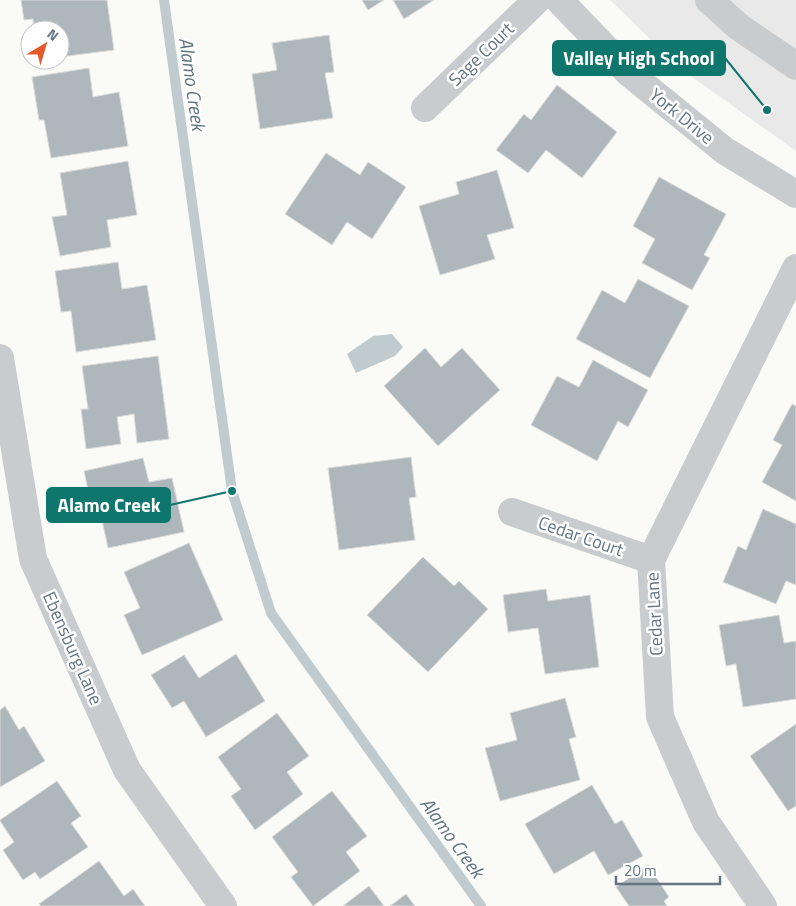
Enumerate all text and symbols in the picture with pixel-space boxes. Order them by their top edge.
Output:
street label: Sage Court [442,15,520,92]
north arrow [20,20,70,70]
text: N [43,23,64,46]
water label: Alamo Creek [172,36,214,135]
callout: Valley High School [553,41,725,75]
text: Valley High School [563,43,715,72]
street label: York Drive [644,82,720,150]
callout: Alamo Creek [47,488,170,522]
text: Alamo Creek [57,490,161,519]
street label: Cedar Court [535,509,628,563]
street label: Cedar Lane [638,571,670,657]
street label: Ebensburg Lane [36,587,110,709]
water label: Alamo Creek [414,791,494,886]
scale bar [616,854,720,886]
text: 20 m [624,859,657,882]

